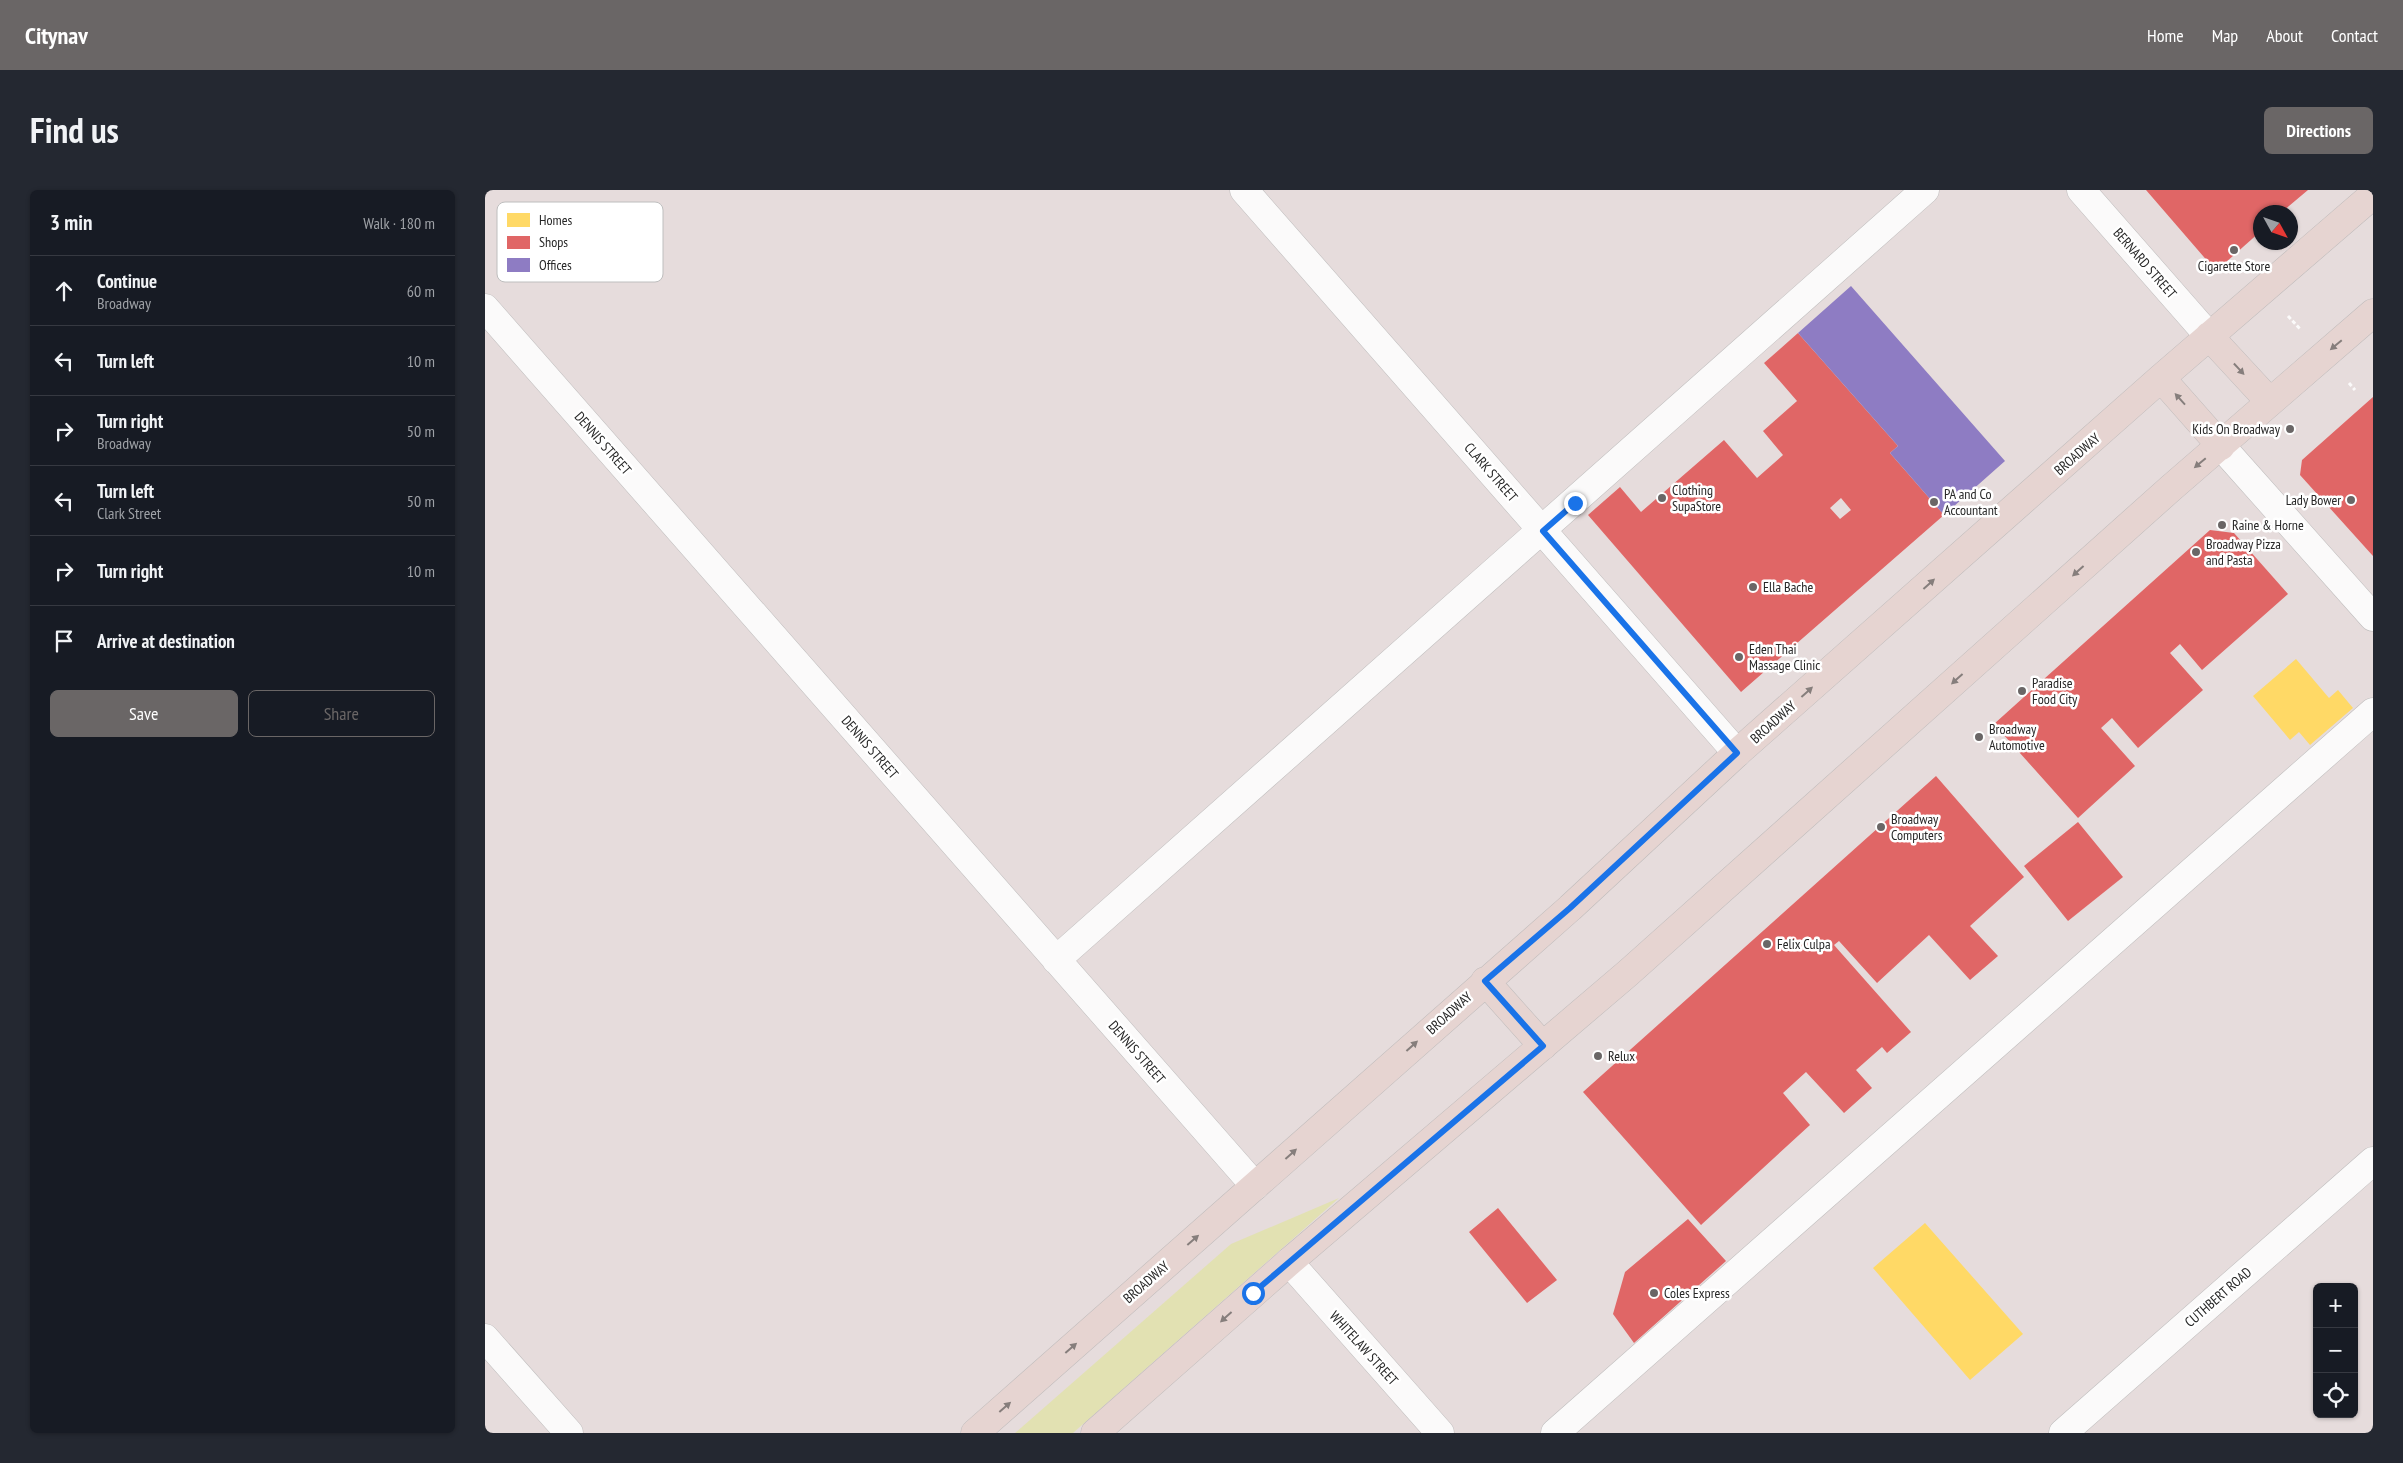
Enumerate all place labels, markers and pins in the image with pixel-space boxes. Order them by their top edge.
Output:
marker: Cigarette Store [2228,244,2240,256]
place label: Cigarette Store [2198,257,2270,275]
place label: Kids On Broadway [2192,420,2281,438]
marker: Kids On Broadway [2284,423,2296,435]
place label: Clothing SupaStore [1672,481,1721,515]
place label: PA and Co Accountant [1944,485,1998,519]
place label: Lady Bower [2286,491,2341,509]
marker: Clothing SupaStore [1656,492,1668,504]
marker: Lady Bower [2345,494,2357,506]
marker: PA and Co Accountant [1928,496,1940,508]
place label: Raine & Horne [2232,516,2304,534]
marker: Raine & Horne [2216,519,2228,531]
place label: Broadway Pizza and Pasta [2206,535,2281,569]
marker: Broadway Pizza and Pasta [2190,546,2202,558]
place label: Ella Bache [1763,578,1813,596]
marker: Ella Bache [1747,581,1759,593]
place label: Eden Thai Massage Clinic [1749,640,1820,674]
marker: Eden Thai Massage Clinic [1733,651,1745,663]
place label: Paradise Food City [2032,674,2078,708]
marker: Paradise Food City [2016,685,2028,697]
place label: Broadway Automotive [1989,720,2045,754]
marker: Broadway Automotive [1973,731,1985,743]
place label: Broadway Computers [1891,810,1943,844]
marker: Broadway Computers [1875,821,1887,833]
place label: Felix Culpa [1777,935,1831,953]
marker: Felix Culpa [1761,938,1773,950]
place label: Relux [1608,1047,1635,1065]
marker: Relux [1592,1050,1604,1062]
place label: Coles Express [1664,1284,1730,1302]
marker: Coles Express [1648,1287,1660,1299]

